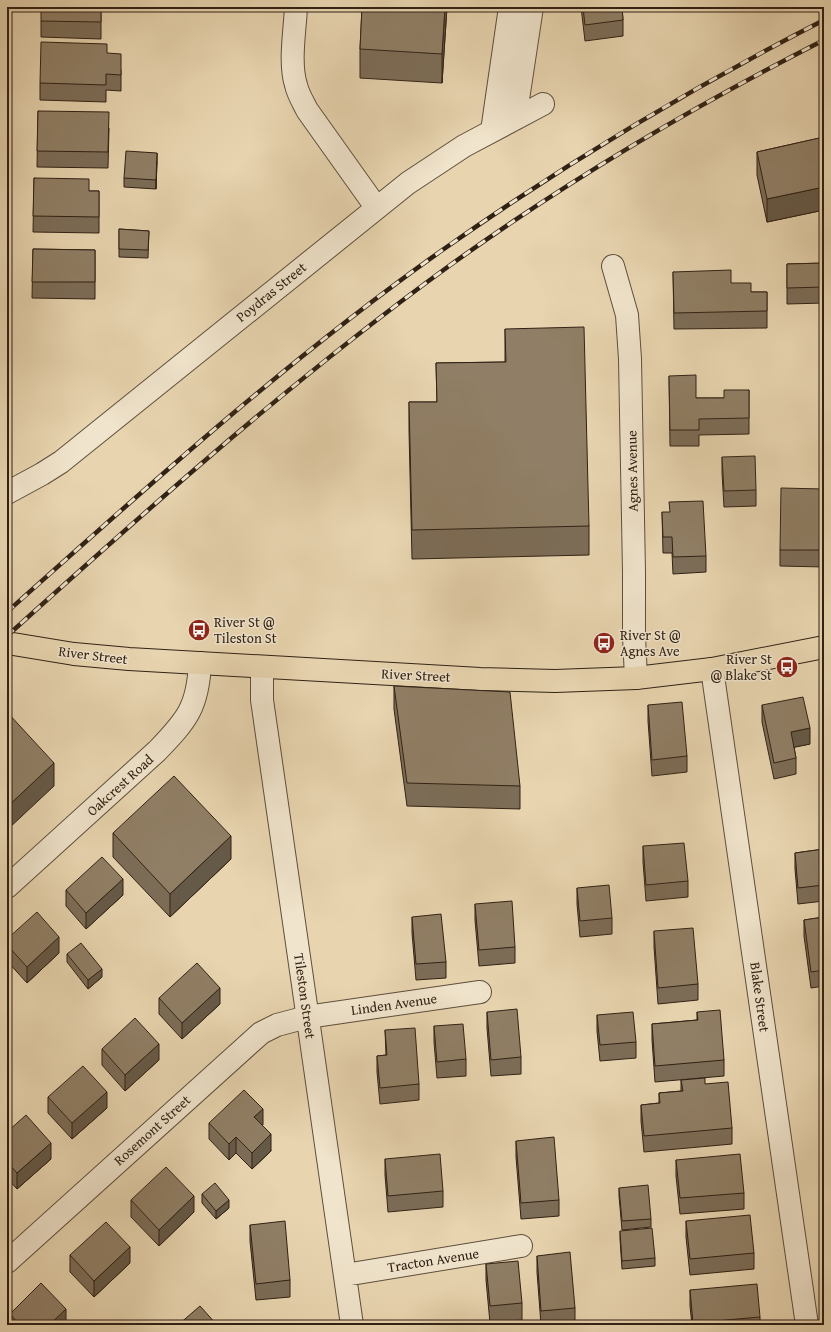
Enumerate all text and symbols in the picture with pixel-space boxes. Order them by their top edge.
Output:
street label: Poydras Street [232,257,311,327]
street label: Agnes Avenue [621,430,643,512]
place label: River St @ Tileston St [214,612,277,648]
bus stop icon: River St @ Tileston St [186,617,212,643]
place label: River St @ Agnes Ave [620,625,681,661]
bus stop icon: River St @ Agnes Ave [591,630,617,656]
street label: River Street [57,641,129,669]
place label: River St @ Blake St [711,649,772,685]
bus stop icon: River St @ Blake St [774,654,800,680]
street label: River Street [381,663,451,687]
street label: Oakcrest Road [82,749,158,820]
street label: Tileston Street [289,952,321,1040]
street label: Blake Street [745,961,775,1033]
street label: Linden Avenue [350,988,439,1020]
street label: Rosemont Street [109,1090,195,1170]
street label: Tracton Avenue [386,1243,481,1277]

